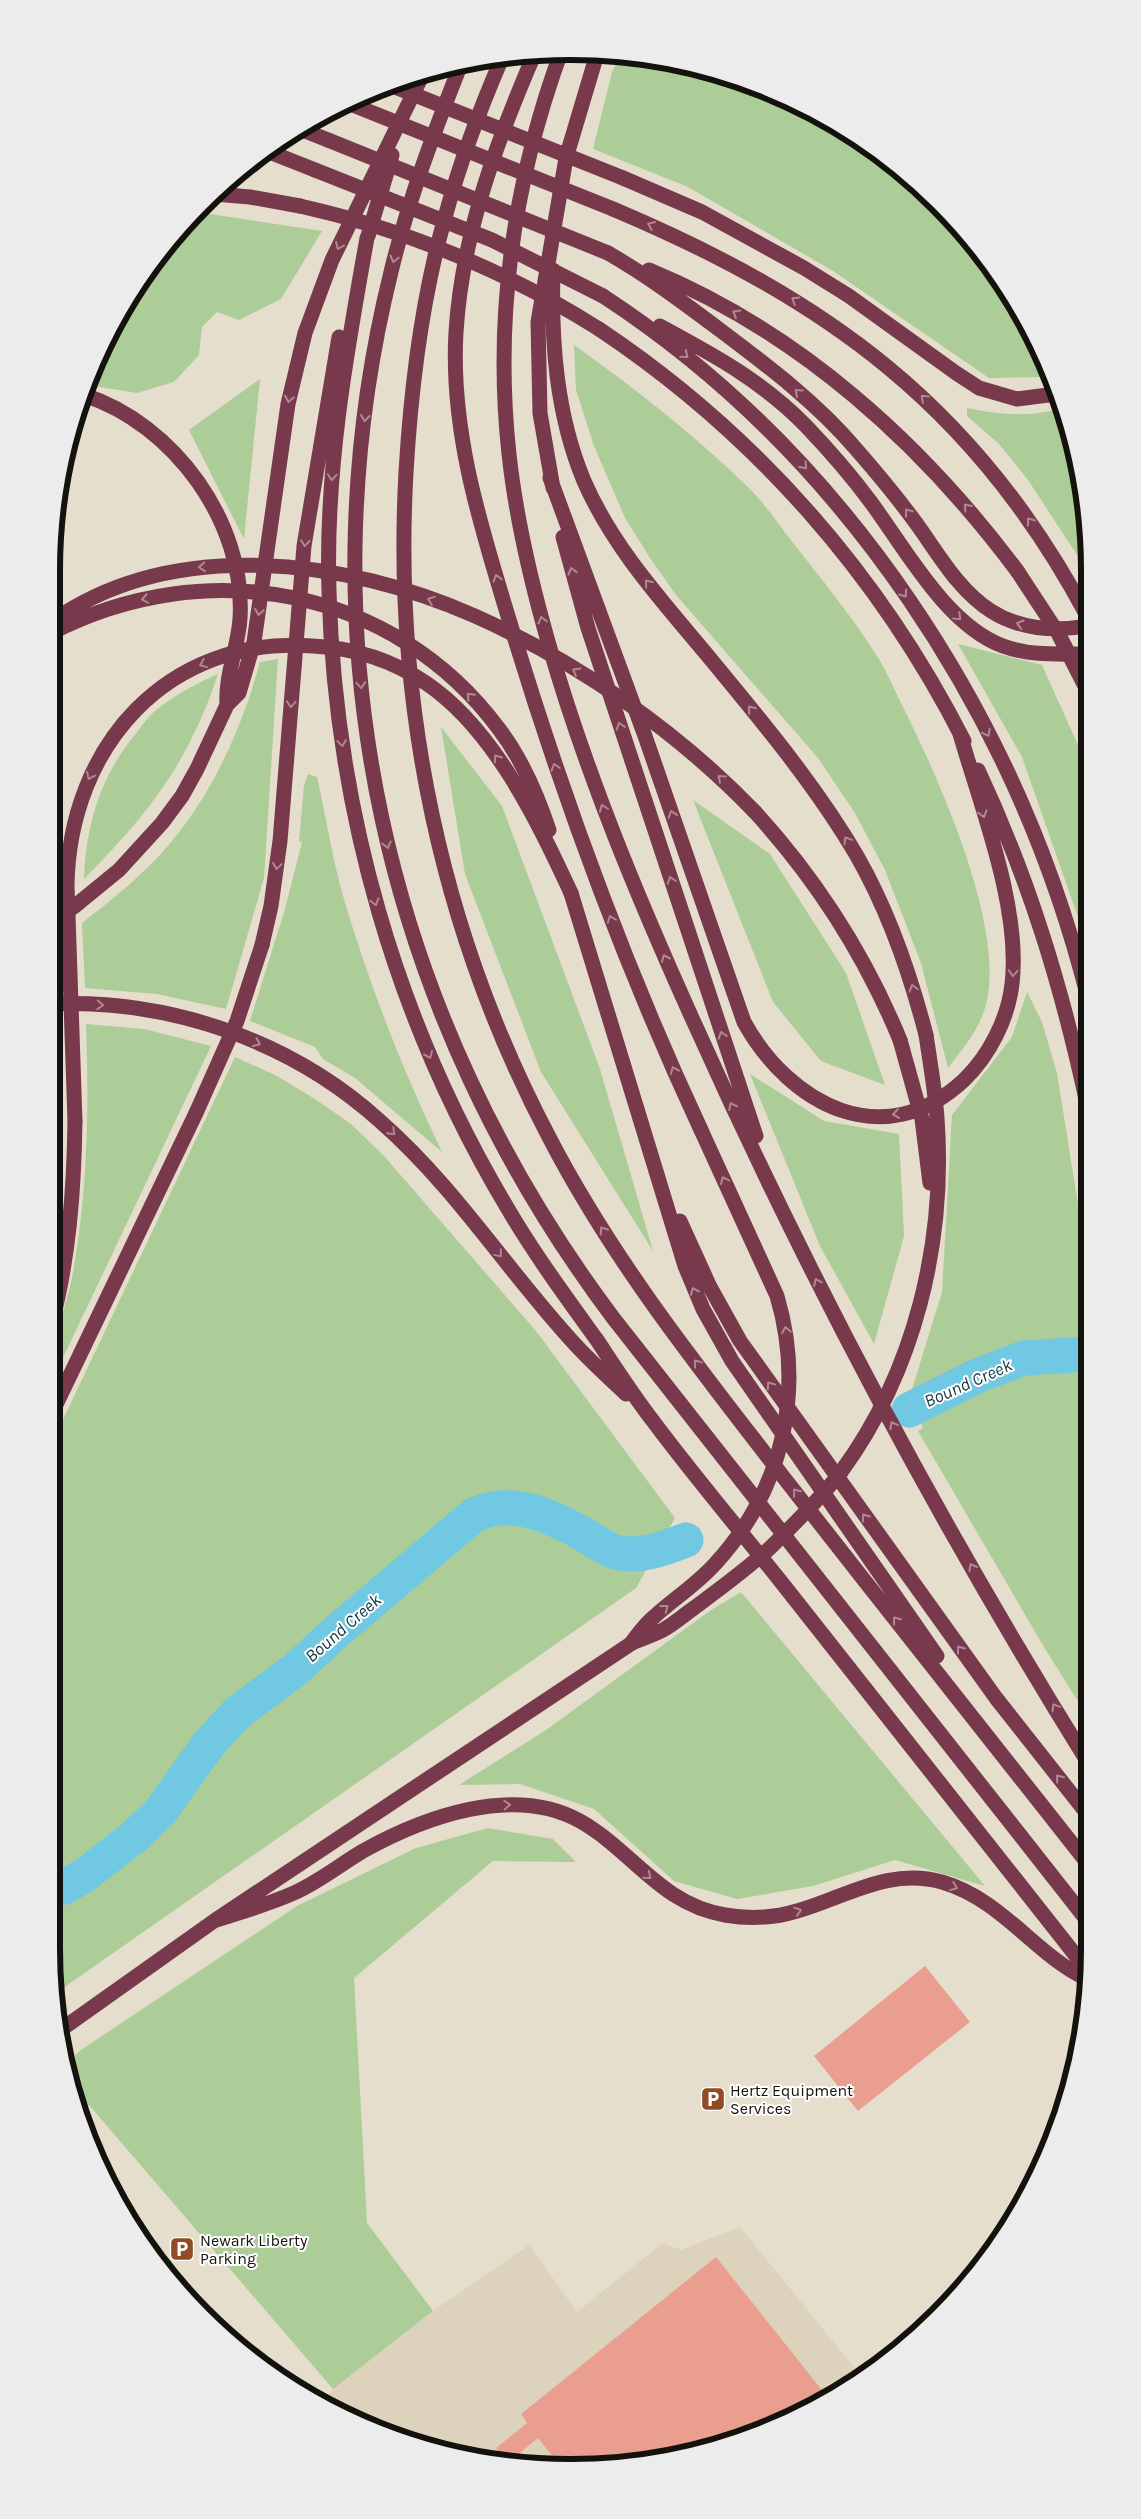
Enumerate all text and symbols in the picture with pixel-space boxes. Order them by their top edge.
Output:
one-way arrow [647,221,656,231]
one-way arrow [335,240,345,249]
one-way arrow [390,254,400,262]
one-way arrow [791,296,800,306]
one-way arrow [733,309,742,319]
one-way arrow [679,350,688,358]
one-way arrow [795,389,804,398]
one-way arrow [284,395,294,404]
one-way arrow [921,395,930,404]
one-way arrow [360,415,371,423]
one-way arrow [798,461,807,470]
one-way arrow [326,473,337,481]
one-way arrow [963,503,972,512]
one-way arrow [905,509,913,518]
one-way arrow [1027,517,1036,527]
one-way arrow [300,539,311,547]
one-way arrow [198,561,206,572]
one-way arrow [567,566,578,575]
one-way arrow [492,575,502,583]
one-way arrow [646,580,654,589]
one-way arrow [898,588,907,597]
one-way arrow [141,593,150,604]
one-way arrow [427,595,435,605]
one-way arrow [254,608,264,617]
one-way arrow [952,611,961,620]
one-way arrow [537,615,548,624]
one-way arrow [1017,619,1025,629]
one-way arrow [199,657,208,668]
one-way arrow [573,667,582,677]
one-way arrow [355,681,366,689]
one-way arrow [467,692,476,701]
one-way arrow [286,701,297,709]
one-way arrow [749,706,757,715]
one-way arrow [616,722,626,731]
one-way arrow [981,728,991,737]
one-way arrow [336,740,347,748]
one-way arrow [494,754,503,764]
one-way arrow [551,763,561,772]
one-way arrow [86,770,96,779]
one-way arrow [717,775,726,784]
one-way arrow [599,804,609,812]
one-way arrow [978,809,988,818]
one-way arrow [667,810,677,819]
one-way arrow [844,836,854,845]
one-way arrow [381,841,392,850]
one-way arrow [272,863,283,871]
one-way arrow [667,877,677,885]
one-way arrow [369,898,380,907]
one-way arrow [607,916,617,924]
one-way arrow [660,954,671,963]
one-way arrow [1007,969,1018,977]
one-way arrow [908,984,918,993]
one-way arrow [96,999,104,1010]
one-way arrow [718,1031,728,1039]
one-way arrow [252,1036,261,1047]
one-way arrow [423,1050,433,1059]
one-way arrow [669,1066,680,1075]
one-way arrow [728,1102,738,1111]
one-way arrow [892,1108,900,1119]
one-way arrow [386,1126,395,1135]
one-way arrow [720,1176,731,1185]
one-way arrow [600,1227,610,1236]
one-way arrow [493,1248,501,1257]
one-way arrow [813,1278,824,1287]
one-way arrow [690,1287,701,1296]
one-way arrow [781,1326,791,1334]
water label: Bound Creek [921,1354,1016,1412]
one-way arrow [694,1360,702,1369]
one-way arrow [767,1381,776,1391]
one-way arrow [889,1422,899,1431]
one-way arrow [793,1489,801,1498]
one-way arrow [862,1513,871,1523]
one-way arrow [969,1564,979,1573]
water label: Bound Creek [300,1588,386,1667]
one-way arrow [659,1605,669,1614]
one-way arrow [894,1617,902,1626]
one-way arrow [958,1646,966,1655]
one-way arrow [1051,1704,1061,1713]
one-way arrow [1056,1775,1064,1784]
one-way arrow [503,1800,511,1811]
one-way arrow [642,1870,651,1879]
one-way arrow [949,1881,958,1891]
one-way arrow [794,1906,802,1916]
place label: Hertz Equipment Services [730,2081,853,2118]
parking icon: Hertz Equipment Services [700,2086,726,2112]
place label: Newark Liberty Parking [200,2231,308,2268]
parking icon: Newark Liberty Parking [169,2236,195,2262]

